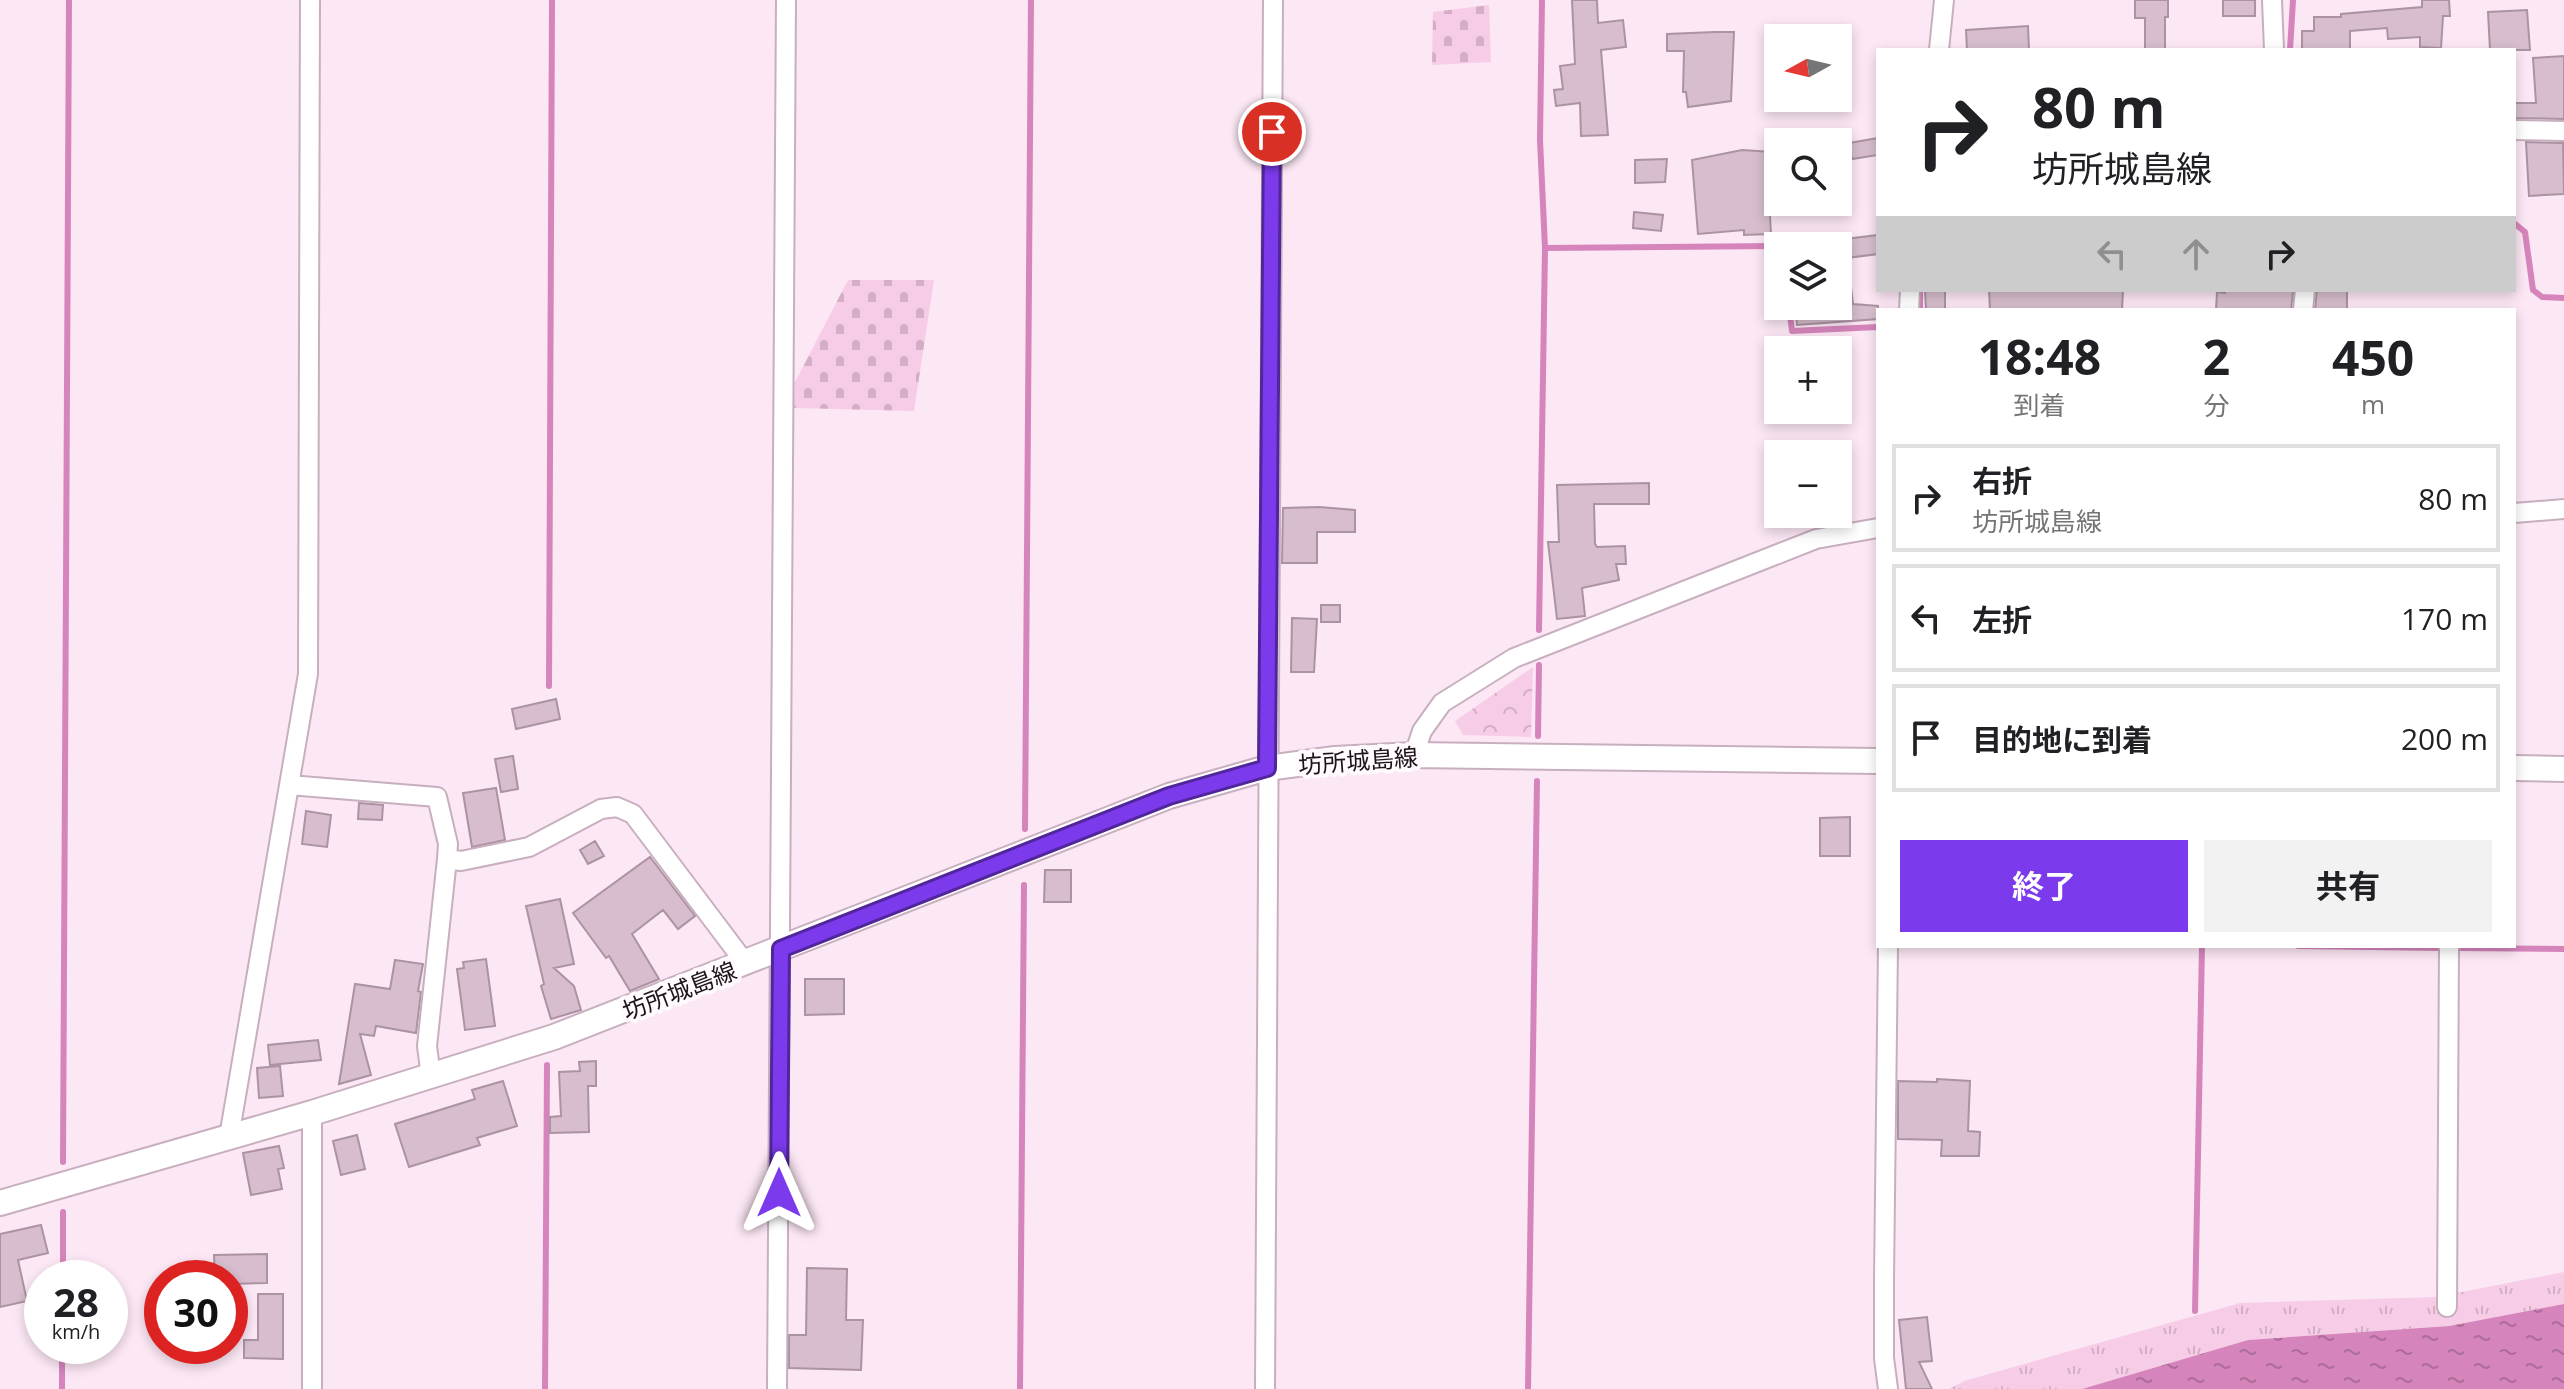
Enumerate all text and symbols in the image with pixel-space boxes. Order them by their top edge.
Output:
north arrow [1764,24,1852,112]
map controls [1764,24,1852,528]
text: 80 m [2032,68,2166,144]
icon: right [1900,80,2004,184]
pin [1238,98,1306,166]
icon: arrive [1250,110,1294,154]
button: search [1764,128,1852,216]
text: 坊所城島線 [2032,144,2212,193]
button: layers [1764,232,1852,320]
icon: left [2090,232,2134,276]
icon: ahead [2174,232,2218,276]
icon: right [2258,232,2302,276]
text: 18:48 [1978,324,2101,389]
text: 2 [2203,324,2230,389]
text: 450 [2332,325,2414,390]
button: + [1764,336,1852,424]
text: m [2361,386,2385,422]
text: 到着 [2013,387,2065,423]
text: 分 [2204,387,2230,423]
button: − [1764,440,1852,528]
text: 右折 [1972,460,2032,501]
icon: right [1904,476,1948,520]
text: 80 m [2418,478,2488,519]
text: 坊所城島線 [1972,503,2102,539]
icon: left [1904,596,1948,640]
text: 170 m [2401,598,2488,639]
text: 左折 [1972,599,2032,640]
icon: arrive [1904,716,1948,760]
text: 200 m [2401,718,2488,759]
text: 目的地に到着 [1972,719,2152,760]
street label: 坊所城島線 [1297,739,1419,781]
button: 終了 [1900,840,2188,932]
button: 共有 [2204,840,2492,932]
street label: 坊所城島線 [617,953,741,1027]
position arrow [737,1151,821,1235]
speed limit sign: 30 [144,1260,248,1364]
text: 28 [53,1274,99,1329]
text: km/h [52,1318,100,1345]

